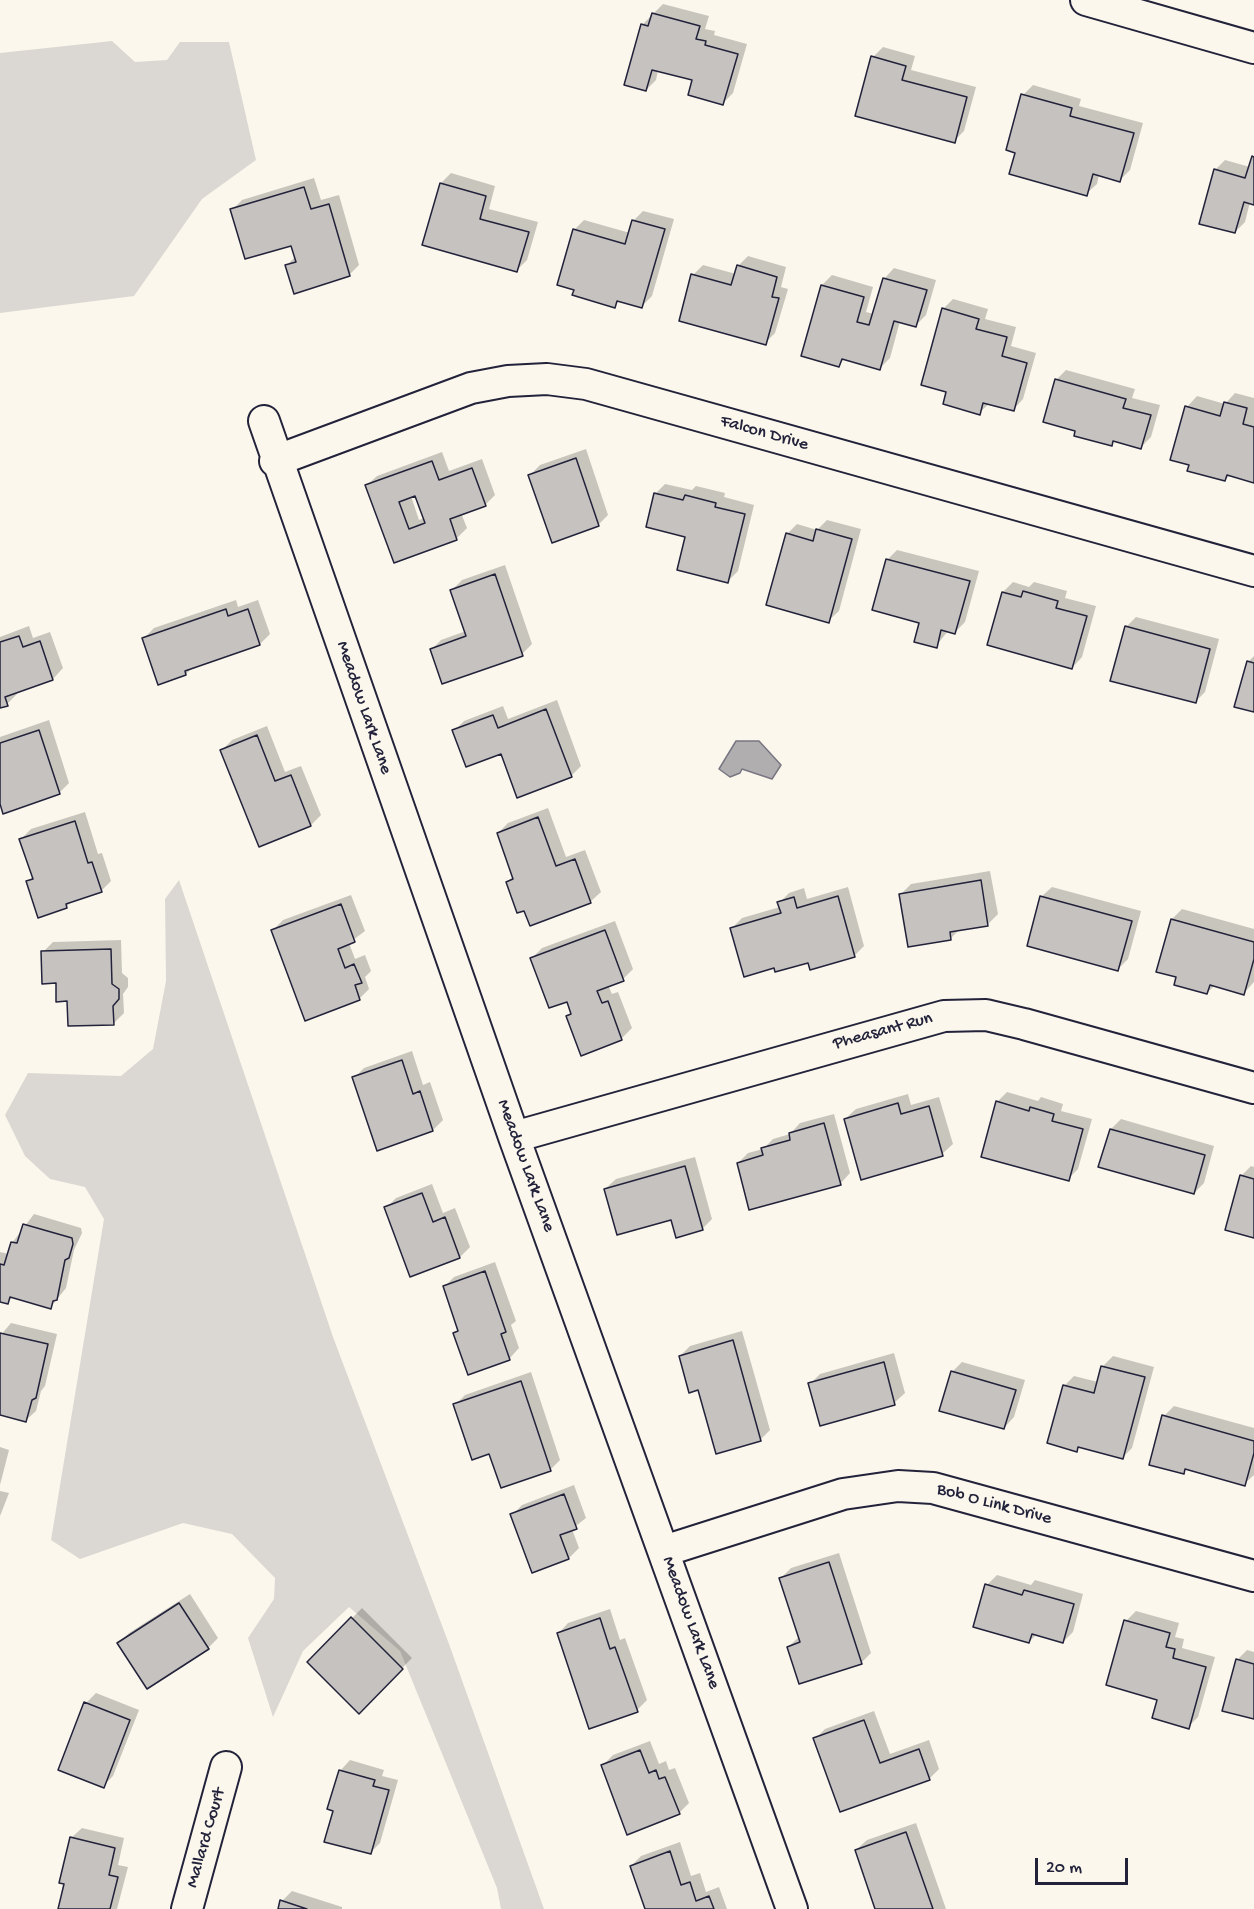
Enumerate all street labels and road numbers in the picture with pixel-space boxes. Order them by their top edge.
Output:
street label: Falcon Drive [717,411,811,457]
street label: Meadow Lark Lane [330,639,396,777]
street label: Pheasant Run [831,1008,935,1056]
street label: Meadow Lark Lane [491,1097,559,1235]
street label: Bob O Link Drive [934,1479,1054,1531]
street label: Meadow Lark Lane [656,1554,724,1692]
street label: Mallard Court [182,1786,232,1890]

